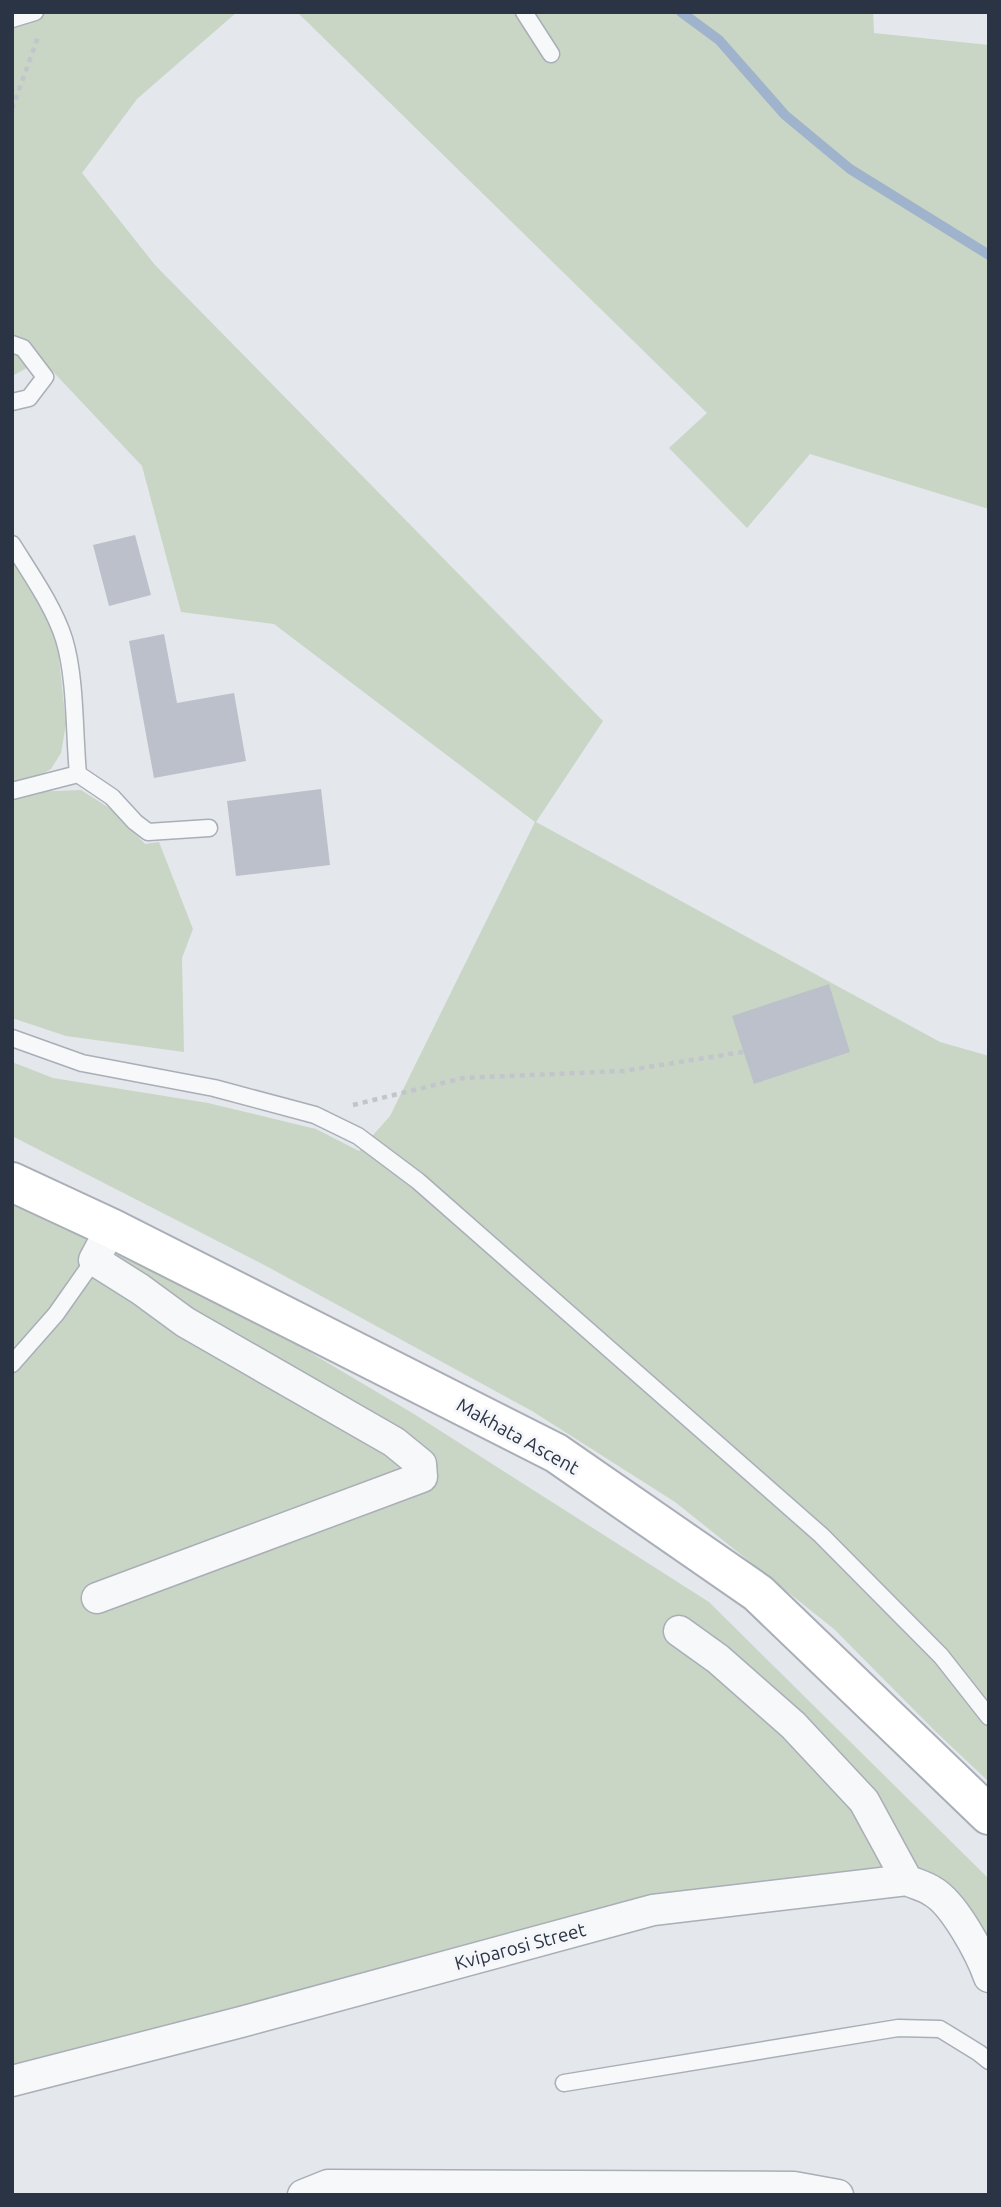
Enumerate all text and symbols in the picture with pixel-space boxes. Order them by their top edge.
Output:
street label: Makhata Ascent [453,1393,583,1479]
street label: Kviparosi Street [452,1918,588,1974]

